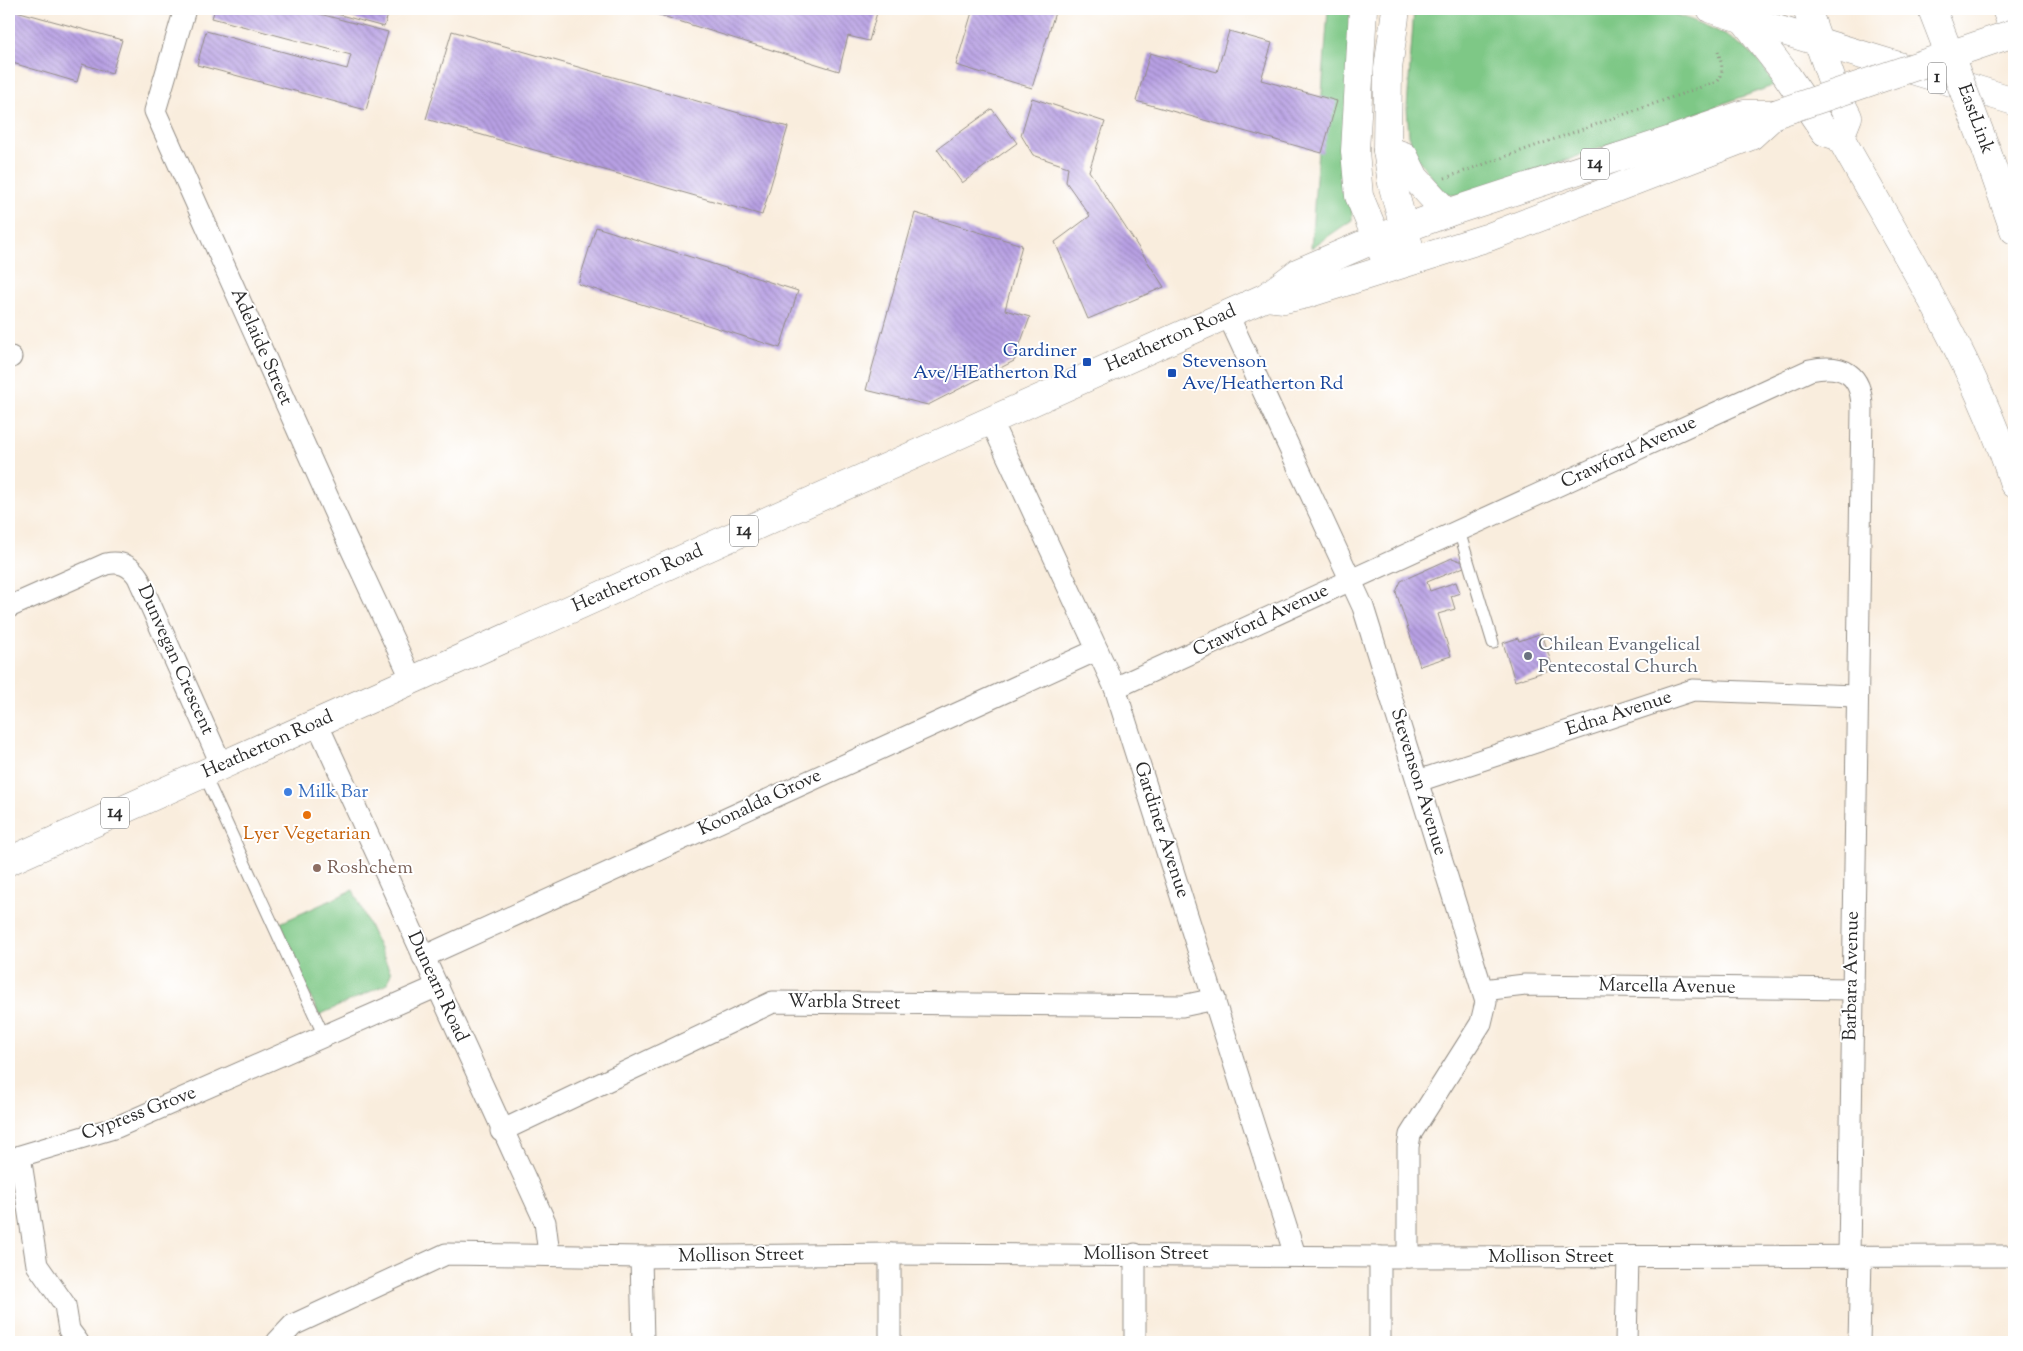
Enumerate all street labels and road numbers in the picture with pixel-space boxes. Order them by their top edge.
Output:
road number: 1 [1928,62,1946,94]
street label: EastLink [1950,80,2000,158]
road number: 14 [1581,148,1609,180]
street label: Adelaide Street [223,284,299,410]
street label: Heatherton Road [1101,298,1241,380]
street label: Crawford Avenue [1557,410,1701,496]
road number: 14 [730,516,758,546]
street label: Heatherton Road [568,538,708,620]
street label: Crawford Avenue [1189,578,1333,664]
street label: Dunvegan Crescent [130,581,220,740]
street label: Edna Avenue [1563,684,1675,744]
street label: Heatherton Road [198,704,338,786]
street label: Stevenson Avenue [1383,705,1453,859]
street label: Gardiner Avenue [1126,758,1196,902]
street label: Koonalda Grove [694,763,826,843]
road number: 14 [101,798,129,828]
street label: Barbara Avenue [1837,911,1867,1041]
street label: Dunearn Road [400,927,475,1047]
street label: Marcella Avenue [1598,972,1736,1002]
street label: Warbla Street [787,989,901,1017]
street label: Cypress Grove [78,1080,200,1148]
street label: Mollison Street [678,1241,805,1271]
street label: Mollison Street [1083,1241,1209,1268]
street label: Mollison Street [1488,1244,1614,1271]

